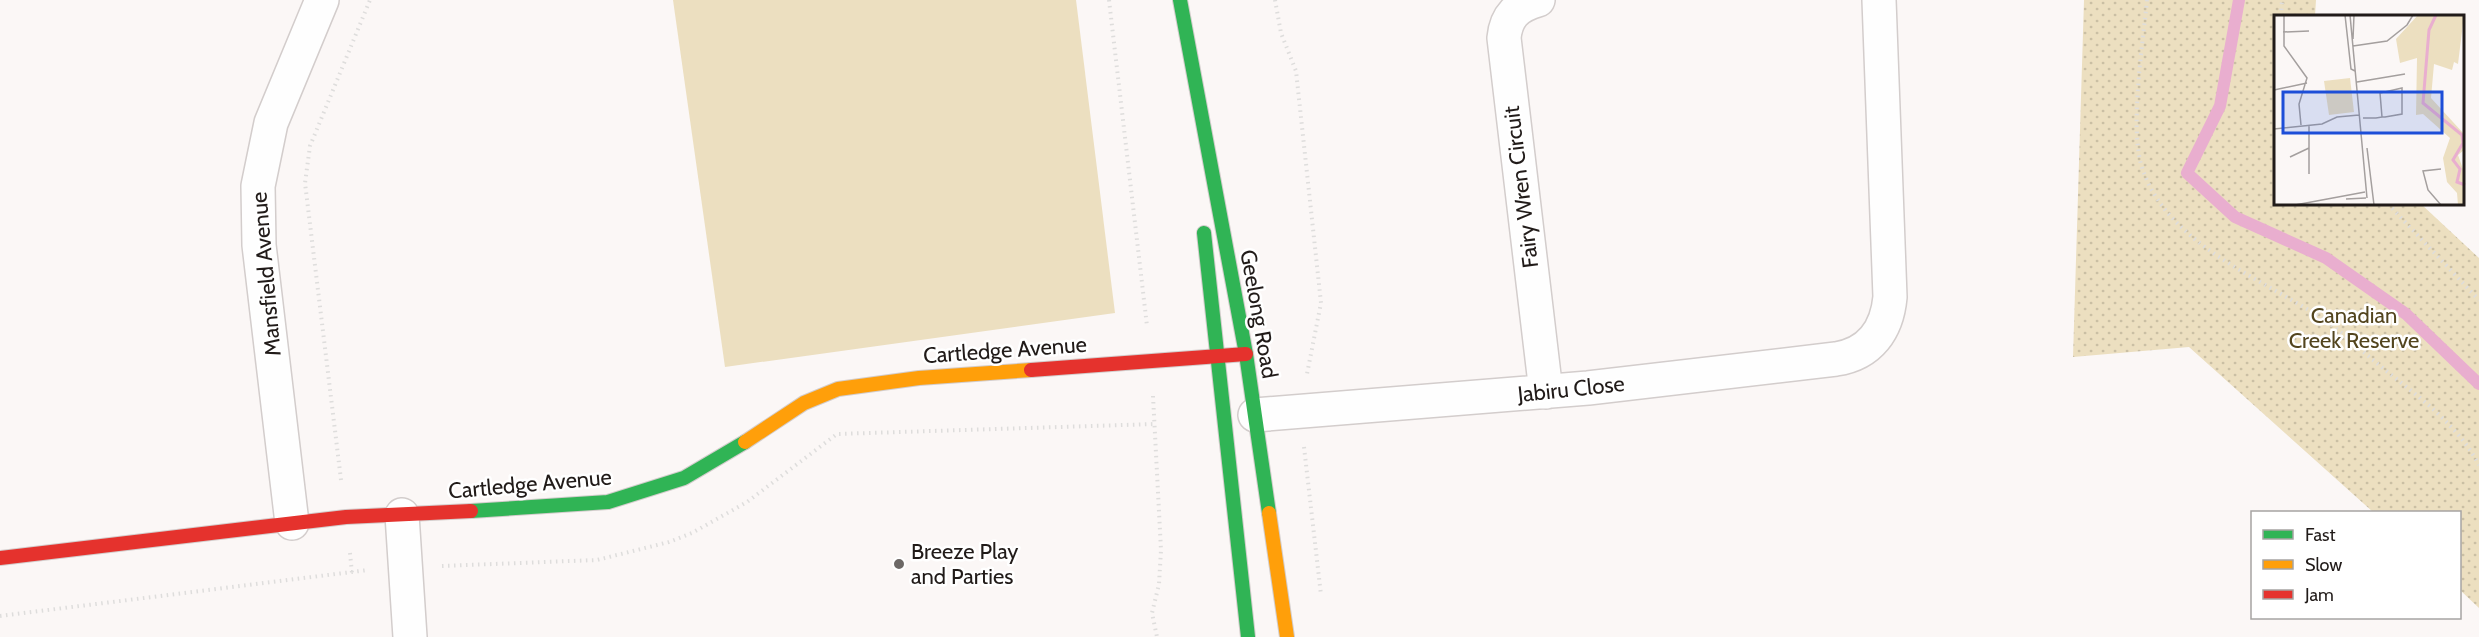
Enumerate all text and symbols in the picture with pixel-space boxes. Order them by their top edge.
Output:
inset map [2274,15,2464,206]
street label: Fairy Wren Circuit [1498,104,1544,270]
street label: Mansfield Avenue [245,191,287,357]
street label: Geelong Road [1234,247,1284,381]
park label: Canadian Creek Reserve [2289,302,2419,354]
street label: Cartledge Avenue [922,331,1088,369]
street label: Jabiru Close [1515,370,1626,408]
street label: Cartledge Avenue [447,463,613,505]
legend [2251,511,2461,619]
text: Fast [2305,524,2336,546]
place label: Breeze Play and Parties [911,538,1018,590]
text: Slow [2305,554,2342,576]
marker: Breeze Play and Parties [892,557,906,571]
text: Jam [2304,584,2334,606]

